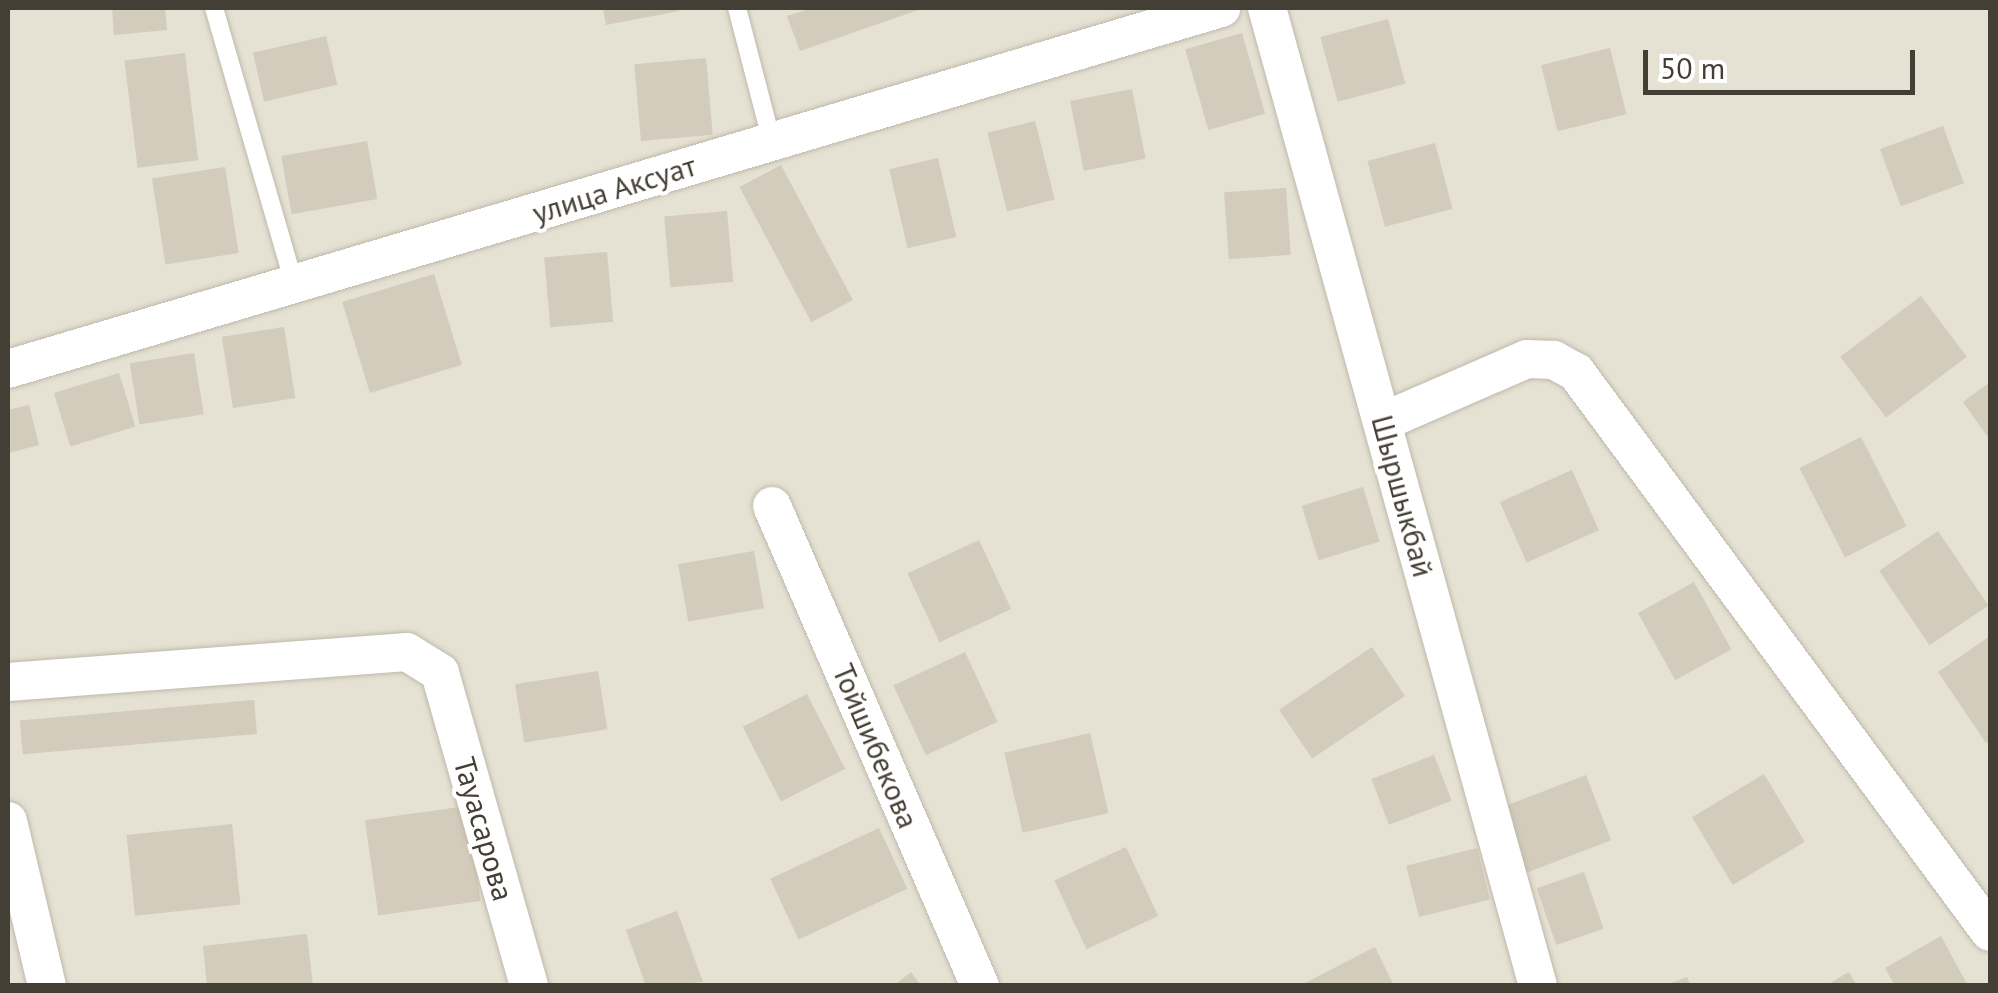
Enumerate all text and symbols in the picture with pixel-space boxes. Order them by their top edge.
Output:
scale bar [1648,30,1920,92]
text: 50 m [1660,48,1725,87]
street label: улица Аксуат [528,147,700,231]
street label: Шыршыкбай [1364,411,1442,581]
street label: Тойшибекова [825,658,927,834]
street label: Тауасарова [446,753,522,905]

